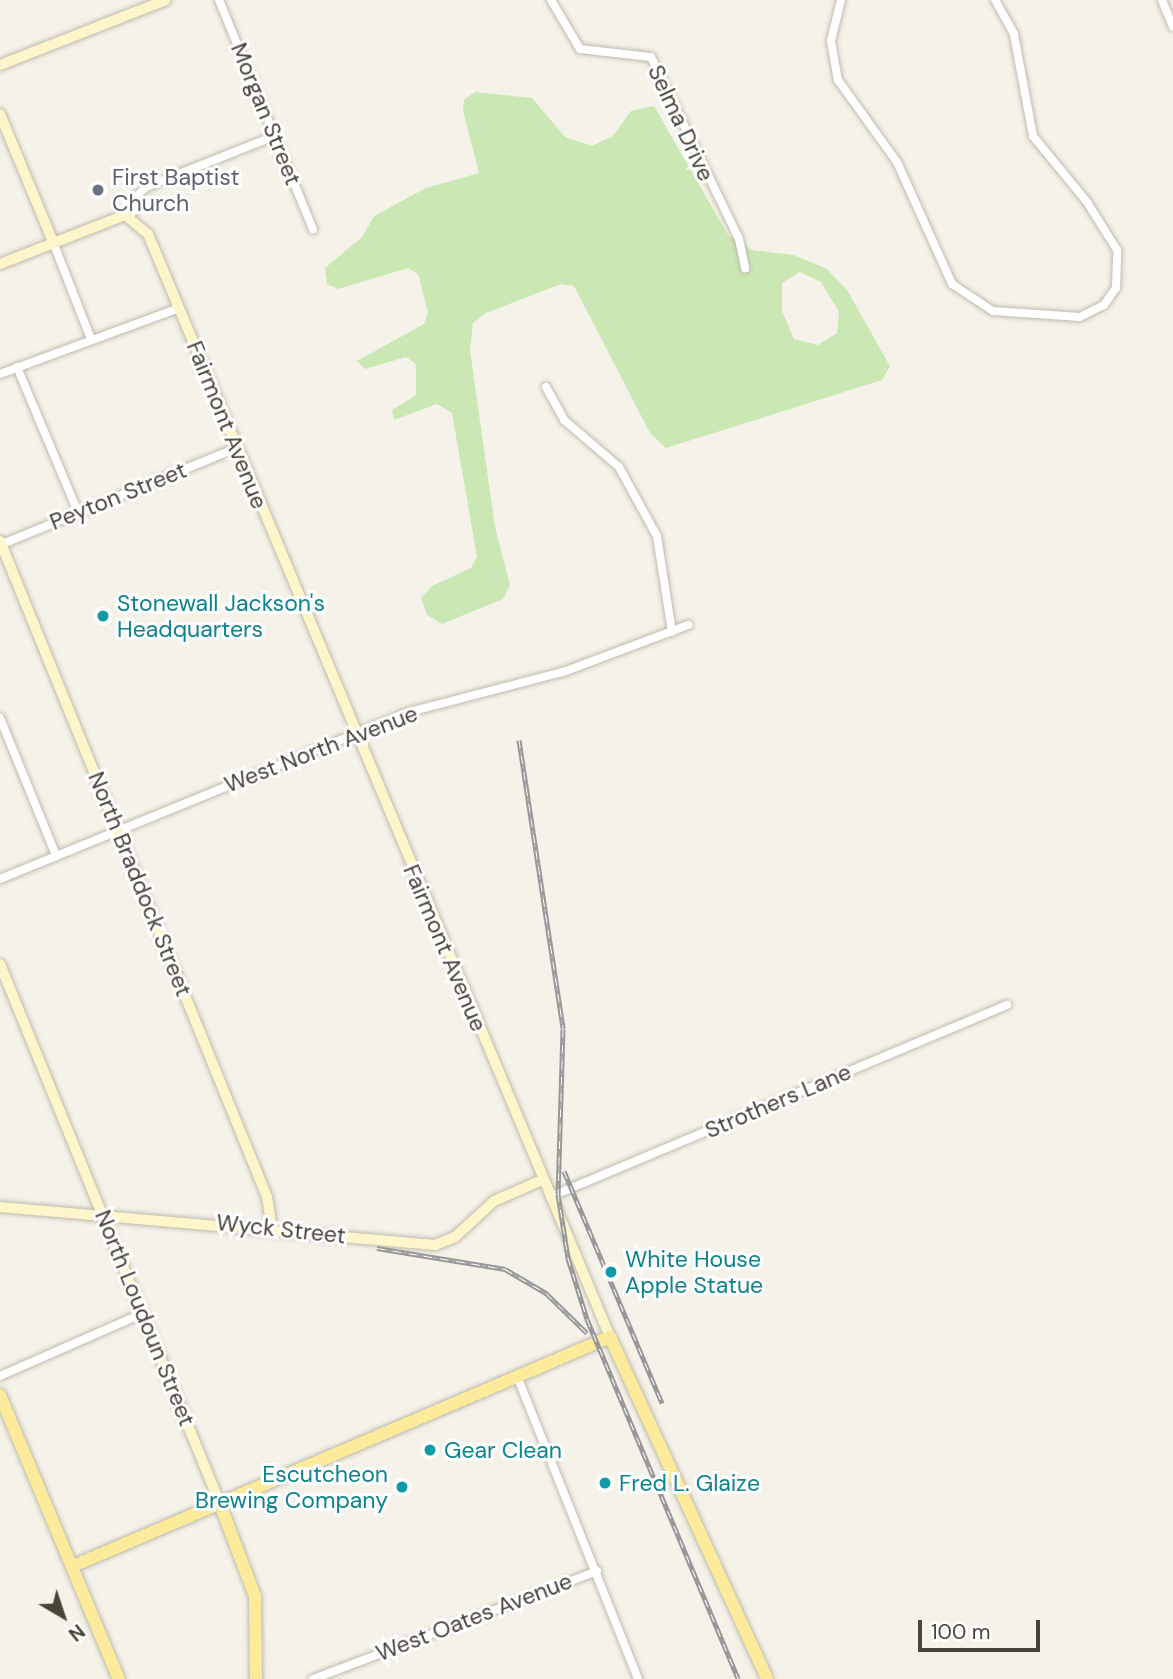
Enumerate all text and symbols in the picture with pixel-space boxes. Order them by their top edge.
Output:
street label: Morgan Street [225,39,307,189]
street label: Selma Drive [642,60,720,186]
place label: First Baptist Church [112,163,239,217]
marker: First Baptist Church [90,182,106,198]
street label: Fairmont Avenue [181,337,273,513]
street label: Peyton Street [46,456,190,536]
place label: Stonewall Jackson's Headquarters [117,589,325,643]
marker: Stonewall Jackson's Headquarters [95,608,111,624]
street label: West North Avenue [220,699,422,799]
street label: North Braddock Street [82,768,198,1000]
street label: Fairmont Avenue [397,860,493,1036]
street label: Strothers Lane [701,1058,855,1144]
street label: North Loudoun Street [89,1206,201,1430]
street label: Wyck Street [215,1208,347,1250]
place label: White House Apple Statue [625,1245,763,1299]
marker: White House Apple Statue [603,1264,619,1280]
place label: Gear Clean [444,1436,562,1464]
marker: Gear Clean [422,1442,438,1458]
place label: Escutcheon Brewing Company [195,1460,388,1514]
place label: Fred L. Glaize [619,1469,760,1497]
marker: Fred L. Glaize [597,1475,613,1491]
marker: Escutcheon Brewing Company [394,1479,410,1495]
street label: West Oates Avenue [372,1567,576,1667]
north arrow [28,1581,98,1651]
scale bar [921,1606,1044,1650]
text: 100 m [931,1618,991,1646]
text: N [63,1619,90,1647]

